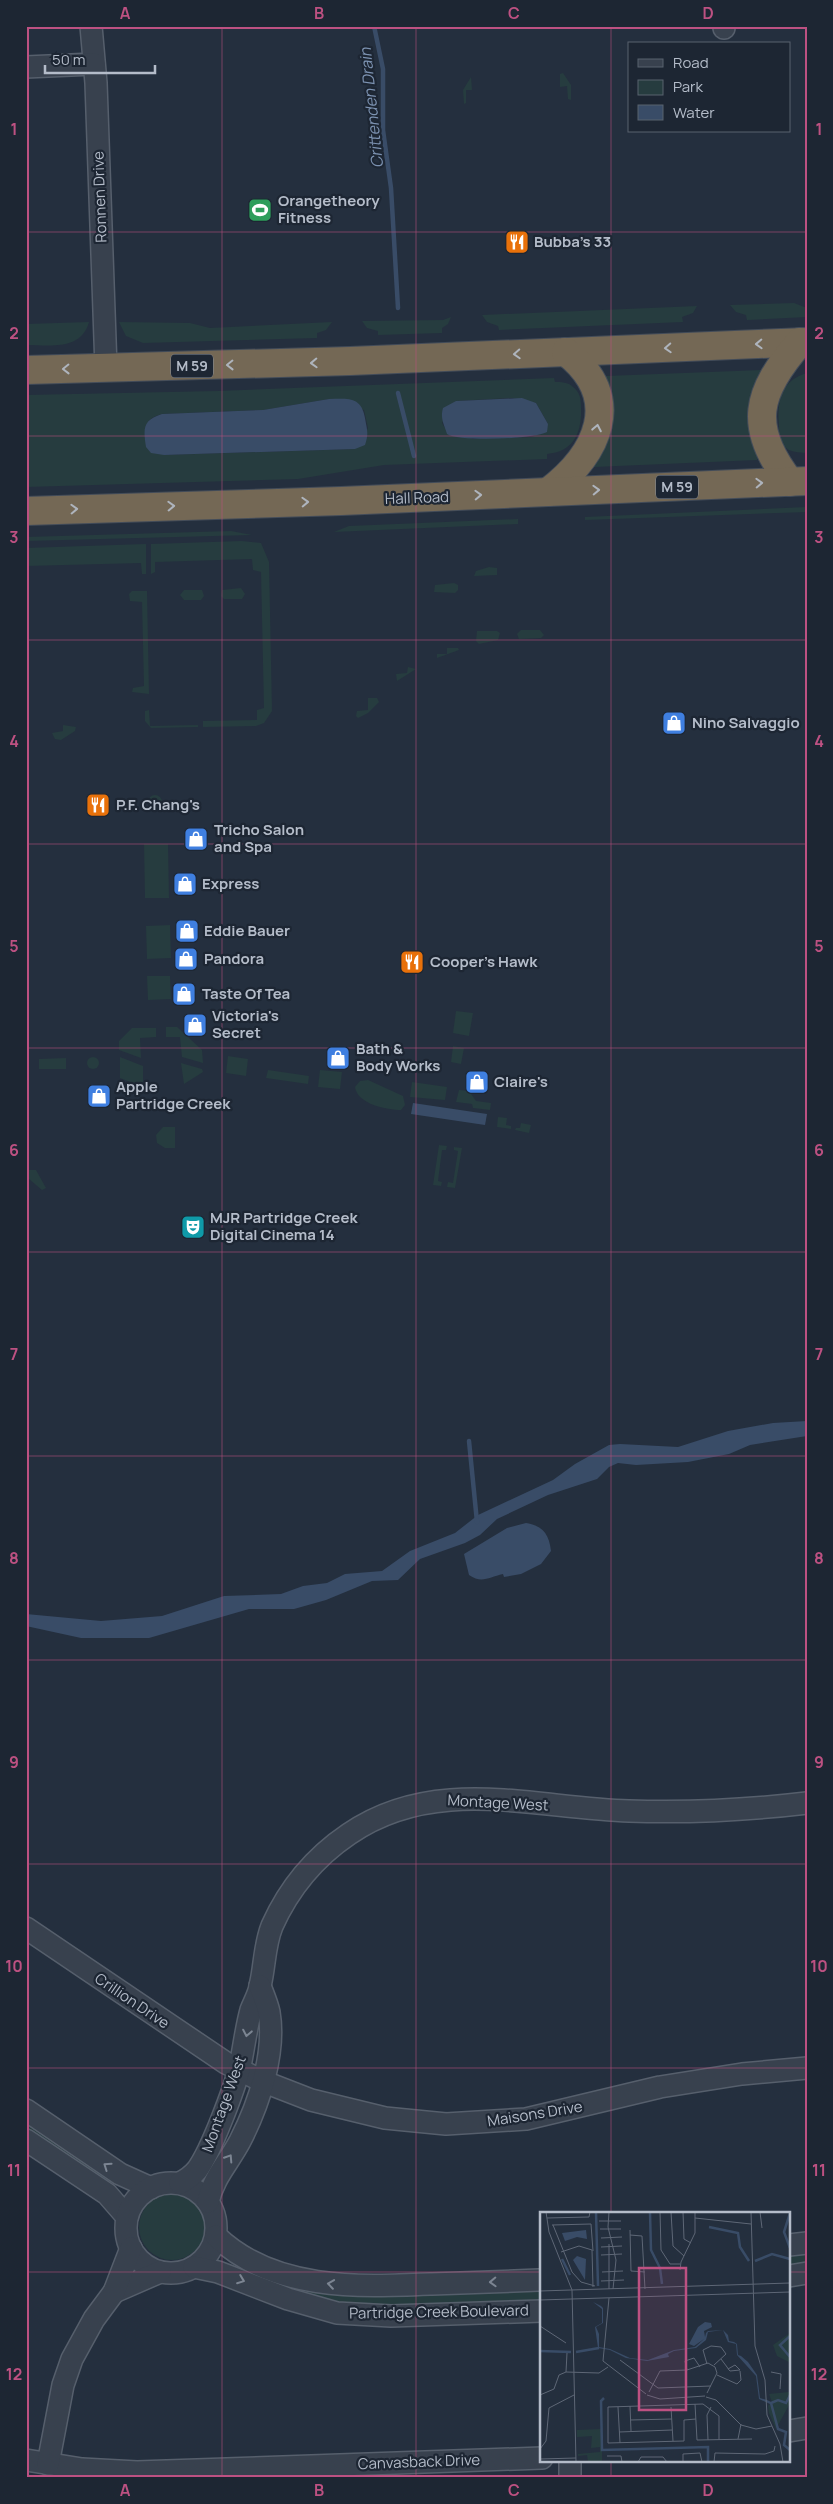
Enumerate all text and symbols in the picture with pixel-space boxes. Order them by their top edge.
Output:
text: A [120,2,131,24]
text: B [314,2,324,24]
text: C [508,2,520,24]
text: D [702,2,714,24]
scale bar [45,42,155,74]
legend [628,42,790,132]
water label: Crittenden Drain [354,46,388,169]
text: 50 m [52,49,86,70]
text: Road [673,52,709,73]
text: Park [673,76,703,97]
text: Water [673,102,715,123]
text: 1 [10,118,18,140]
text: 1 [815,118,823,140]
street label: Ronnen Drive [87,151,112,243]
place label: Orangetheory Fitness [278,190,380,228]
sports icon: Orangetheory Fitness [247,197,273,223]
restaurant icon: Bubba's 33 [504,229,530,255]
place label: Bubba's 33 [534,231,611,252]
text: 2 [9,322,19,344]
text: 2 [814,322,824,344]
one-way arrow [754,338,762,349]
one-way arrow [664,342,672,353]
one-way arrow [513,349,521,360]
road number: M 59 [171,354,213,378]
one-way arrow [310,357,318,368]
one-way arrow [226,360,234,370]
one-way arrow [62,364,70,374]
one-way arrow [591,423,601,432]
road number: M 59 [656,476,698,498]
one-way arrow [755,478,763,489]
one-way arrow [592,485,600,496]
street label: Hall Road [385,486,449,509]
one-way arrow [474,490,482,501]
one-way arrow [301,497,309,508]
one-way arrow [167,501,175,512]
one-way arrow [70,504,78,515]
text: 3 [9,526,19,548]
text: 3 [814,526,824,548]
shop icon: Nino Salvaggio [661,710,687,736]
place label: Nino Salvaggio [692,712,800,733]
text: 4 [9,730,19,752]
text: 4 [814,730,824,752]
restaurant icon: P.F. Chang's [85,792,111,818]
place label: P.F. Chang's [116,794,200,815]
place label: Tricho Salon and Spa [214,819,304,857]
shop icon: Tricho Salon and Spa [183,826,209,852]
shop icon: Express [172,871,198,897]
place label: Express [202,873,259,894]
shop icon: Eddie Bauer [174,918,200,944]
place label: Eddie Bauer [204,920,290,941]
text: 5 [9,935,19,957]
text: 5 [814,935,824,957]
shop icon: Pandora [173,946,199,972]
place label: Pandora [204,948,264,969]
restaurant icon: Cooper's Hawk [399,949,425,975]
place label: Cooper's Hawk [430,951,538,972]
shop icon: Taste Of Tea [171,981,197,1007]
place label: Taste Of Tea [202,983,290,1004]
place label: Victoria's Secret [212,1005,279,1043]
shop icon: Victoria's Secret [182,1012,208,1038]
place label: Bath & Body Works [356,1038,440,1076]
shop icon: Bath & Body Works [325,1045,351,1071]
shop icon: Claire's [464,1069,490,1095]
place label: Claire's [494,1071,548,1092]
place label: Apple Partridge Creek [116,1076,231,1114]
shop icon: Apple Partridge Creek [86,1083,112,1109]
text: 6 [9,1139,19,1161]
text: 6 [814,1139,824,1161]
place label: MJR Partridge Creek Digital Cinema 14 [210,1207,358,1245]
theatre icon: MJR Partridge Creek Digital Cinema 14 [180,1214,206,1240]
text: 7 [10,1343,18,1365]
text: 7 [815,1343,823,1365]
text: 8 [9,1547,19,1569]
text: 8 [814,1547,824,1569]
text: 9 [9,1751,19,1773]
text: 9 [814,1751,824,1773]
street label: Montage West [447,1789,549,1816]
text: 10 [5,1955,23,1977]
text: 10 [810,1955,828,1977]
street label: Crillion Drive [91,1968,174,2033]
one-way arrow [243,2028,253,2037]
street label: Montage West [196,2053,251,2155]
street label: Maisons Drive [486,2096,584,2131]
one-way arrow [223,2154,232,2164]
text: 11 [7,2159,21,2181]
text: 11 [812,2159,826,2181]
one-way arrow [103,2163,113,2172]
inset map [540,2212,790,2462]
one-way arrow [236,2274,245,2285]
one-way arrow [489,2277,496,2287]
one-way arrow [326,2279,334,2290]
street label: Partridge Creek Boulevard [349,2299,529,2324]
text: 12 [6,2363,22,2385]
text: 12 [811,2363,827,2385]
street label: Canvasback Drive [357,2449,481,2474]
text: A [120,2479,131,2501]
text: B [314,2479,324,2501]
text: C [508,2479,520,2501]
text: D [702,2479,714,2501]

